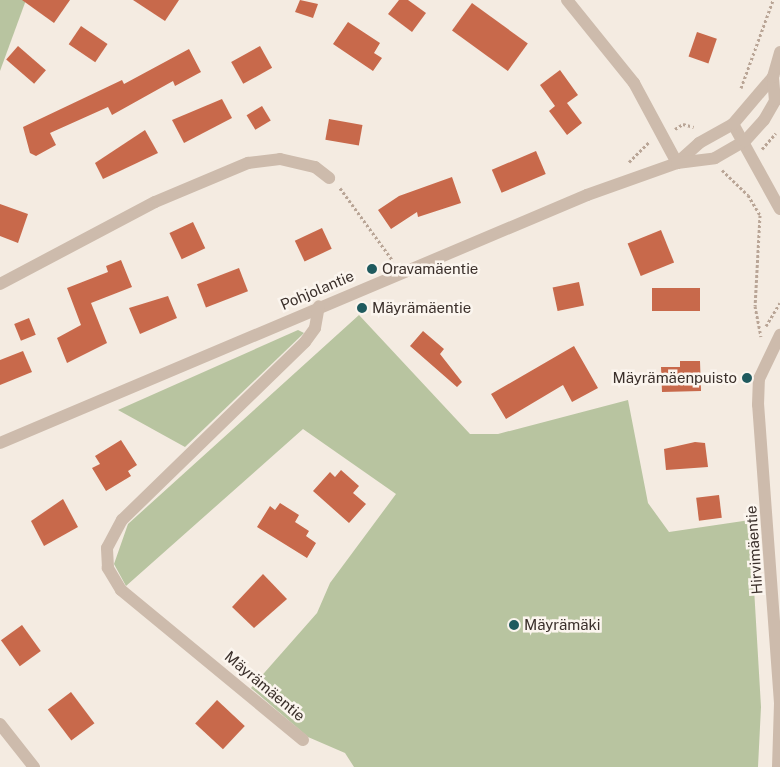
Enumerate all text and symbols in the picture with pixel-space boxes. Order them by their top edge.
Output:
place label: Oravamäentie [382,260,478,278]
marker: Oravamäentie [366,263,378,275]
street label: Pohjolantie [278,266,356,314]
place label: Mäyrämäentie [372,299,471,317]
marker: Mäyrämäentie [356,302,368,314]
place label: Mäyrämäenpuisto [612,369,737,387]
marker: Mäyrämäenpuisto [741,372,753,384]
street label: Hirvimäentie [742,505,766,595]
place label: Mäyrämäki [524,616,601,634]
marker: Mäyrämäki [508,619,520,631]
street label: Mäyrämäentie [221,647,309,725]

